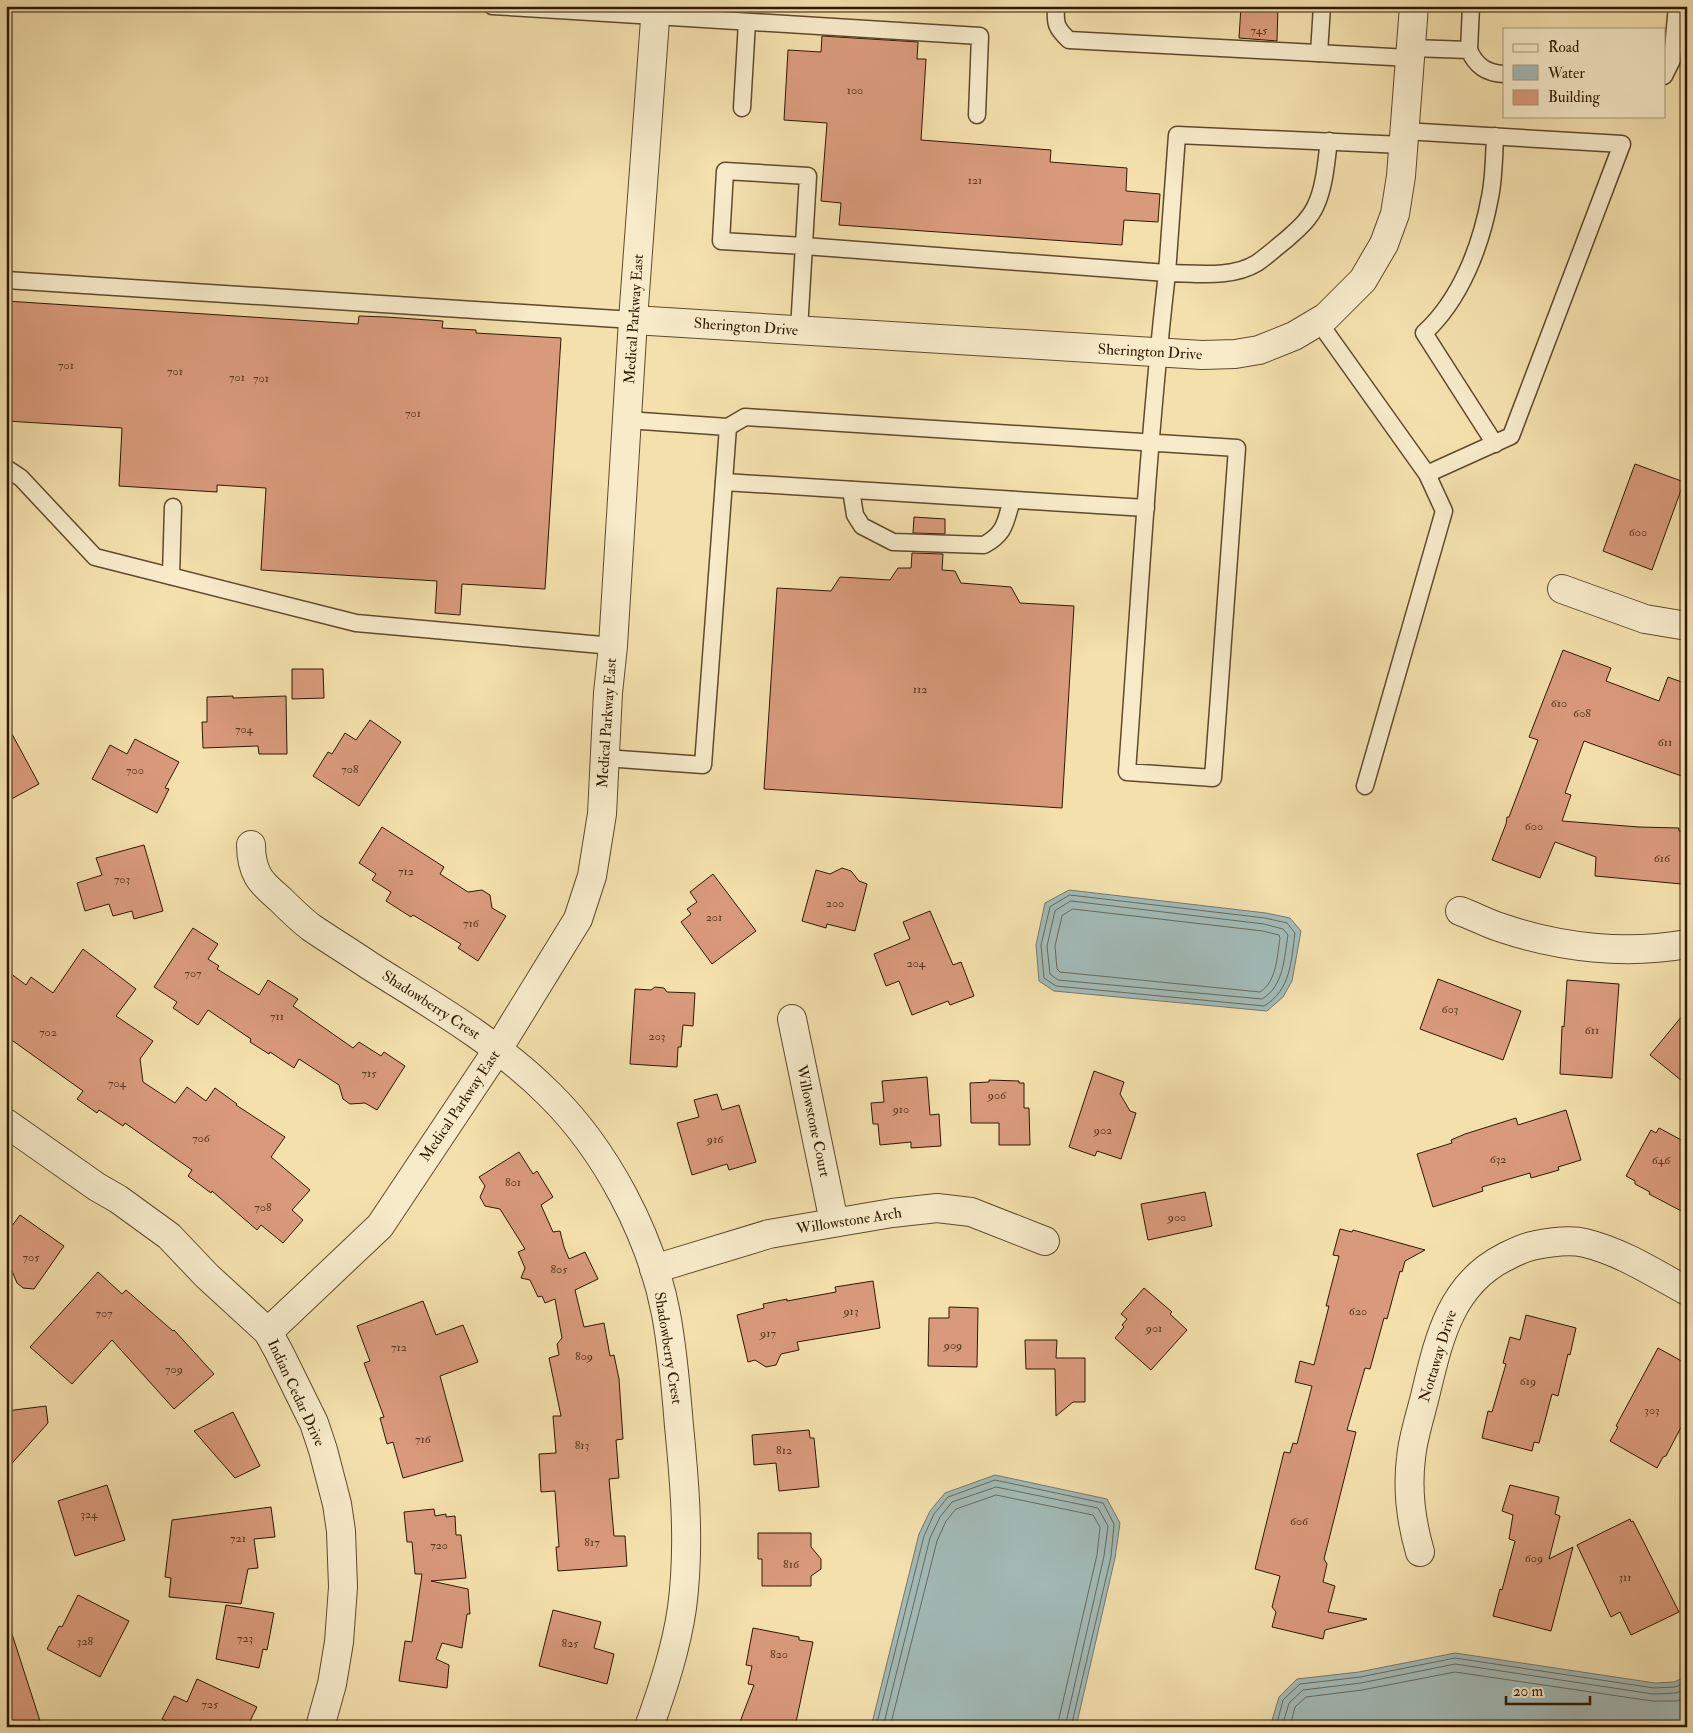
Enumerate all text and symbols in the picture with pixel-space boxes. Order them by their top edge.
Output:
house number: 745 [1251,23,1268,38]
legend [1503,28,1666,118]
text: Road [1548,38,1580,57]
text: Water [1547,64,1585,83]
house number: 100 [847,83,863,98]
text: Building [1548,88,1600,107]
house number: 121 [968,173,982,188]
street label: Medical Parkway East [620,253,648,385]
street label: Sherington Drive [693,314,799,340]
street label: Sherington Drive [1097,340,1203,364]
house number: 701 [58,358,74,373]
house number: 701 [167,364,183,379]
house number: 701 [229,370,245,385]
house number: 701 [253,371,269,386]
house number: 701 [405,406,421,421]
house number: 600 [1629,525,1647,540]
street label: Medical Parkway East [593,657,621,789]
house number: 112 [913,682,927,697]
house number: 610 [1551,696,1567,711]
house number: 608 [1573,706,1591,721]
house number: 704 [235,722,254,737]
house number: 611 [1658,735,1672,750]
house number: 708 [341,762,359,777]
house number: 700 [126,763,144,778]
house number: 600 [1525,819,1543,834]
house number: 616 [1654,851,1671,866]
house number: 712 [398,864,414,879]
house number: 703 [114,872,130,887]
house number: 200 [826,896,844,911]
house number: 201 [706,910,722,925]
house number: 716 [463,916,480,931]
house number: 204 [907,956,926,971]
house number: 707 [184,966,202,981]
street label: Shadowberry Crest [378,966,484,1044]
house number: 603 [1442,1002,1458,1017]
house number: 711 [270,1009,284,1024]
house number: 611 [1585,1023,1599,1038]
house number: 702 [39,1025,57,1040]
house number: 203 [649,1029,665,1044]
street label: Medical Parkway East [416,1047,504,1165]
street label: Willowstone Court [792,1062,834,1179]
house number: 715 [361,1066,377,1081]
house number: 704 [108,1076,127,1091]
house number: 906 [987,1088,1007,1103]
house number: 910 [892,1102,909,1117]
house number: 902 [1093,1123,1112,1138]
house number: 706 [192,1131,211,1146]
house number: 916 [706,1132,724,1147]
house number: 632 [1490,1152,1506,1167]
house number: 646 [1652,1153,1671,1168]
house number: 801 [505,1175,521,1190]
house number: 708 [254,1200,272,1215]
street label: Willowstone Arch [794,1203,903,1239]
house number: 900 [1167,1210,1186,1225]
house number: 705 [23,1250,40,1265]
house number: 805 [550,1262,568,1277]
street label: Shadowberry Crest [650,1291,686,1406]
house number: 913 [843,1304,859,1319]
house number: 620 [1349,1304,1367,1319]
house number: 707 [95,1306,113,1321]
street label: Nottaway Drive [1415,1308,1461,1404]
house number: 901 [1145,1321,1162,1336]
house number: 917 [759,1326,776,1341]
street label: Indian Cedar Drive [263,1336,329,1450]
house number: 909 [943,1338,962,1353]
house number: 712 [391,1340,407,1355]
house number: 809 [575,1349,593,1364]
house number: 709 [165,1362,183,1377]
house number: 619 [1520,1374,1536,1389]
house number: 303 [1644,1403,1660,1418]
house number: 716 [415,1432,432,1447]
house number: 813 [575,1438,589,1453]
house number: 812 [776,1443,792,1458]
house number: 324 [80,1507,98,1522]
house number: 606 [1290,1514,1309,1529]
house number: 721 [230,1531,246,1546]
house number: 817 [584,1535,600,1550]
house number: 720 [430,1538,448,1553]
house number: 609 [1525,1551,1543,1566]
house number: 816 [783,1557,800,1572]
house number: 311 [1618,1570,1632,1585]
house number: 723 [237,1631,253,1646]
house number: 328 [77,1634,94,1649]
house number: 825 [562,1636,579,1651]
house number: 820 [770,1647,788,1662]
scale bar [1506,1673,1589,1705]
text: 20 m [1513,1682,1543,1701]
house number: 725 [202,1697,219,1712]

